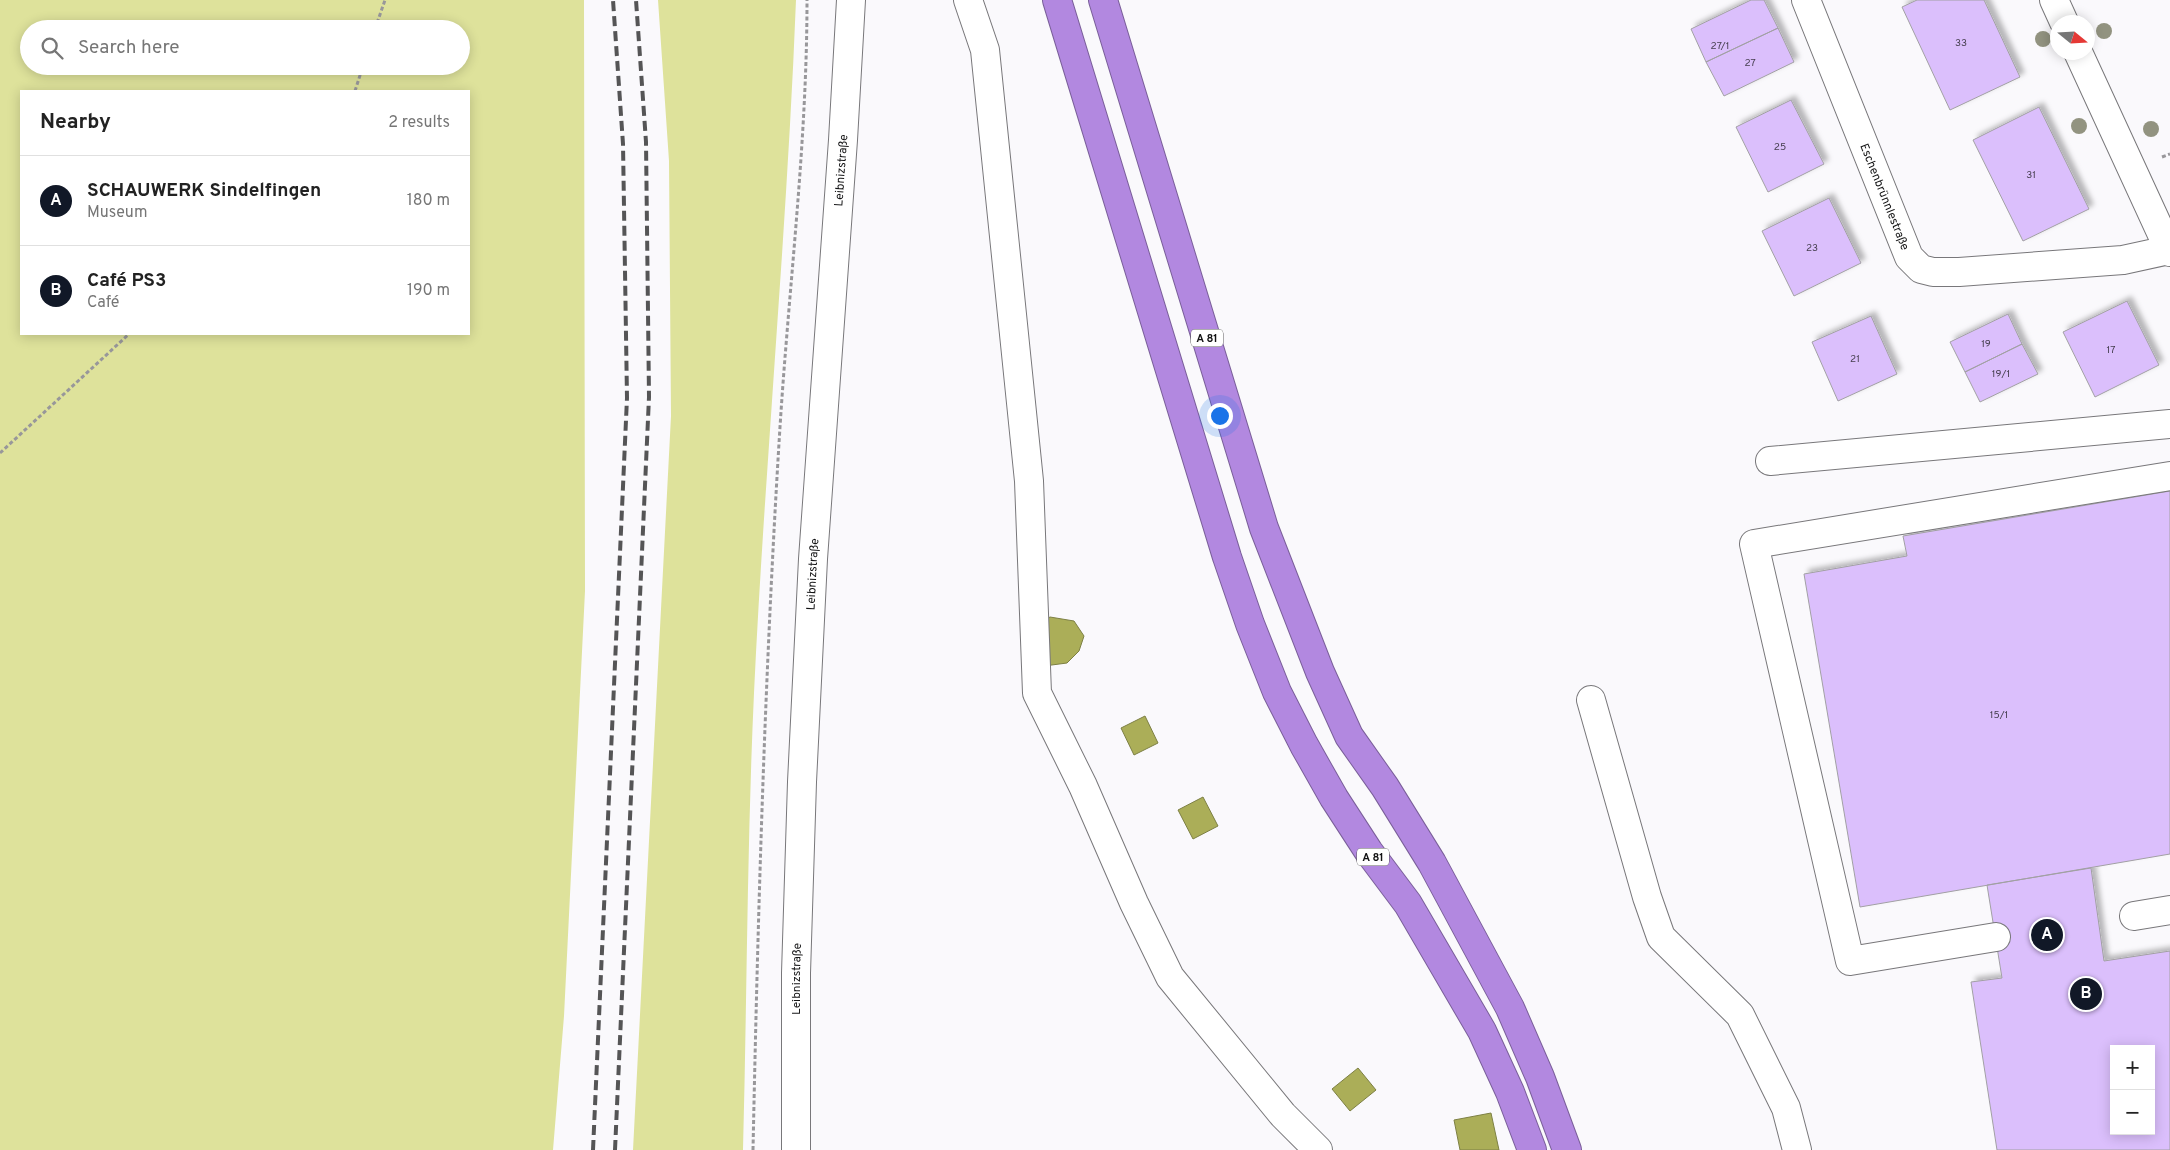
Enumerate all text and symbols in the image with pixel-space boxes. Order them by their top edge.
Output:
north arrow [2050,15,2095,60]
search box [20,20,470,75]
icon: search [38,34,66,62]
text: Search here [78,36,180,60]
house number: 33 [1955,37,1967,50]
house number: 27/1 [1711,40,1729,53]
house number: 27 [1744,57,1756,70]
text: Nearby [40,109,111,136]
text: 2 results [388,113,450,133]
street label: Leibnizstraße [831,134,852,207]
house number: 25 [1774,141,1786,154]
street label: Eschenbrünnlestraße [1855,141,1912,253]
house number: 31 [2026,169,2036,182]
text: SCHAUWERK Sindelfingen [87,179,321,203]
text: A [50,191,62,211]
text: 180 m [407,191,450,211]
text: Museum [87,203,148,223]
house number: 23 [1806,242,1818,255]
text: Café PS3 [87,269,166,293]
text: B [50,281,62,301]
text: 190 m [407,281,450,301]
text: Café [87,293,119,313]
road number: A 81 [1191,329,1223,346]
house number: 19 [1981,338,1991,351]
house number: 17 [2107,344,2115,357]
house number: 21 [1850,353,1860,366]
house number: 19/1 [1992,368,2010,381]
your location [1207,403,1233,429]
street label: Leibnizstraße [803,538,823,611]
house number: 15/1 [1990,709,2008,722]
road number: A 81 [1357,849,1389,866]
pin: A [2031,916,2063,954]
street label: Leibnizstraße [789,943,806,1015]
pin: B [2070,975,2102,1013]
map controls [2110,1045,2155,1135]
button: + [2110,1045,2155,1090]
button: − [2110,1090,2155,1135]

